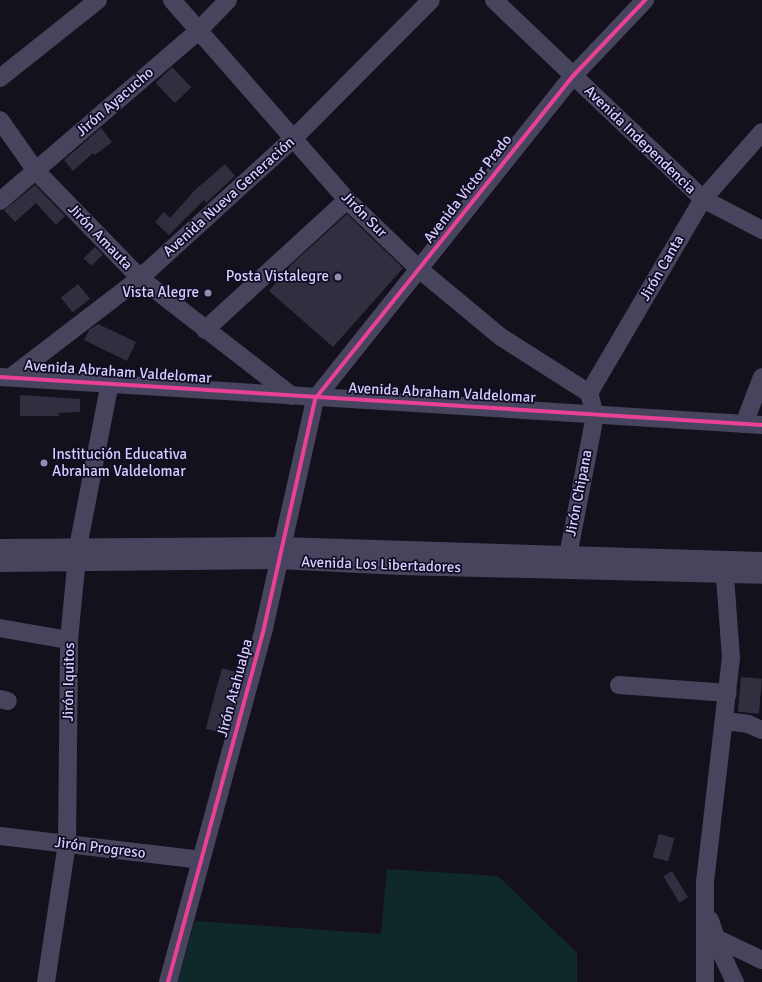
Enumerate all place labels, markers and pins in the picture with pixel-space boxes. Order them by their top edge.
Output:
place label: Posta Vistalegre [226,268,329,286]
marker: Posta Vistalegre [332,271,344,283]
place label: Vista Alegre [122,284,199,302]
marker: Vista Alegre [202,287,214,299]
place label: Institución Educativa Abraham Valdelomar [52,445,187,480]
marker: Institución Educativa Abraham Valdelomar [39,458,49,468]

